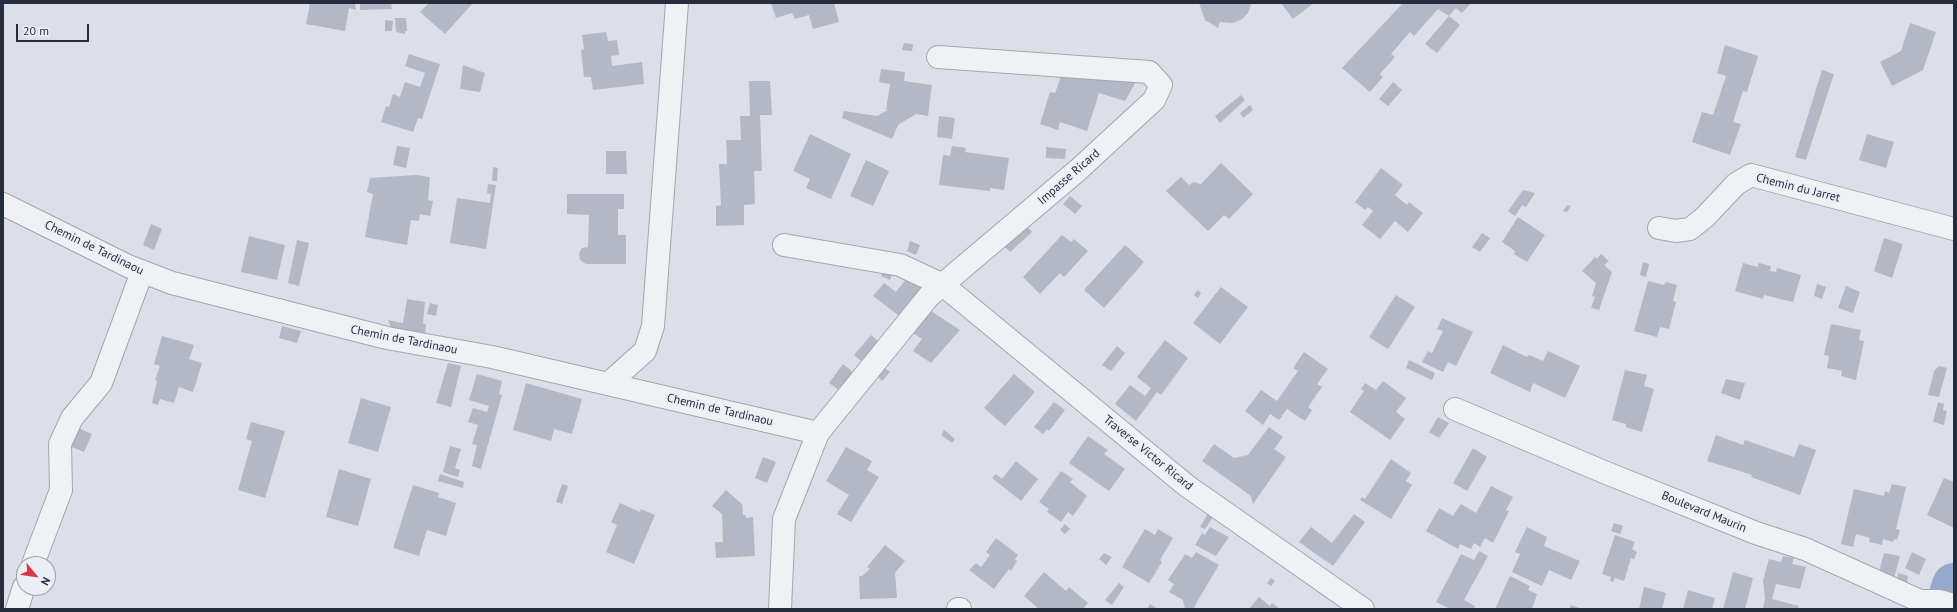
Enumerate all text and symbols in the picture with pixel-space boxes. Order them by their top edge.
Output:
scale bar [18,16,91,42]
text: 20 m [23,23,49,38]
street label: Impasse Ricard [1035,146,1103,208]
street label: Chemin du Jarret [1754,171,1842,205]
street label: Chemin de Tardinaou [42,218,146,278]
street label: Chemin de Tardinaou [349,323,459,357]
street label: Chemin de Tardinaou [666,391,774,429]
street label: Traverse Victor Ricard [1100,412,1196,494]
street label: Boulevard Maurin [1659,488,1749,536]
north arrow [16,556,56,596]
text: N [38,575,54,588]

